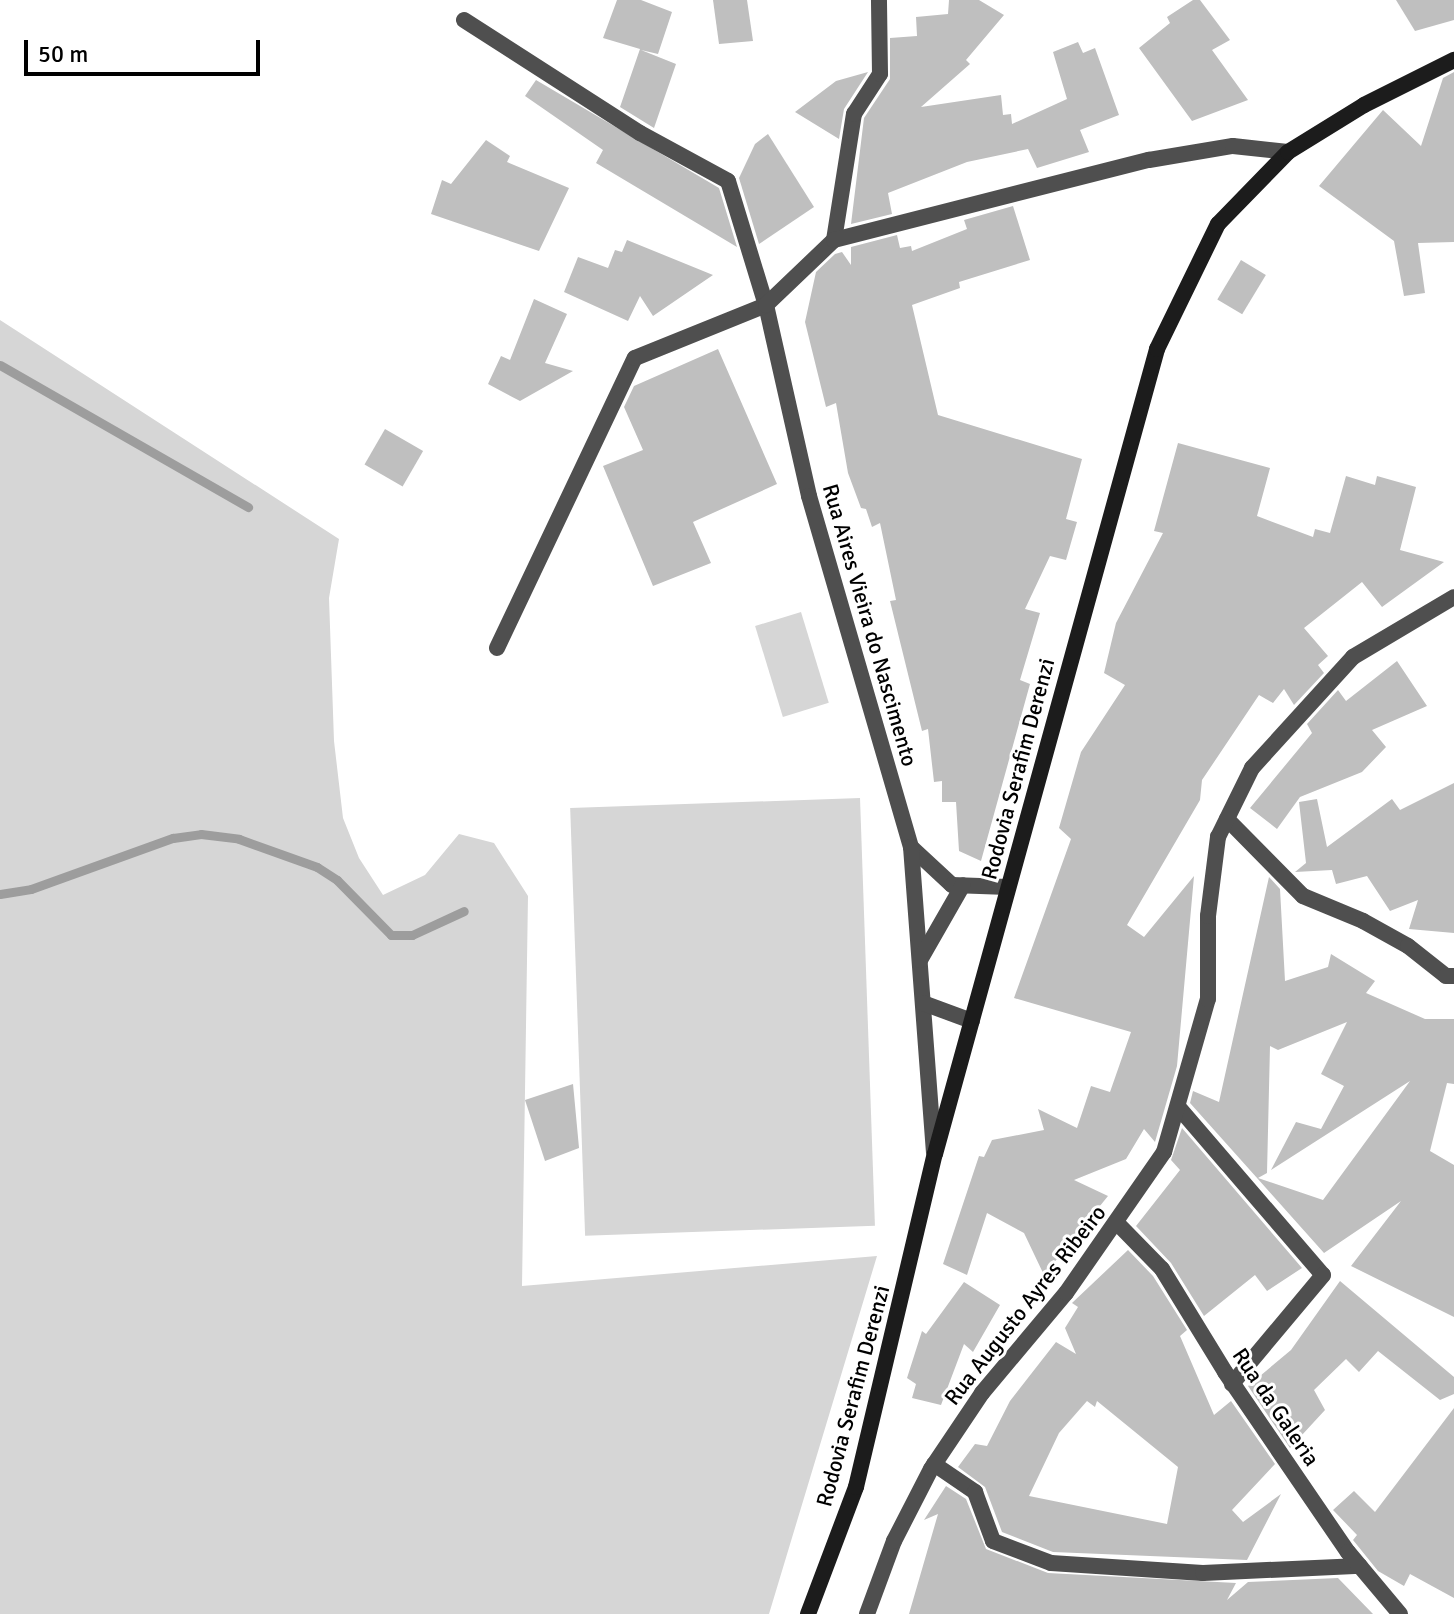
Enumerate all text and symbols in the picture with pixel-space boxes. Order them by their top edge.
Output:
scale bar [28,24,264,74]
text: 50 m [38,39,88,69]
street label: Rua Aires Vieira do Nascimento [817,481,923,769]
street label: Rodovia Serafim Derenzi [976,655,1060,883]
street label: Rua Augusto Ayres Ribeiro [939,1200,1111,1410]
street label: Rodovia Serafim Derenzi [811,1282,895,1510]
street label: Rua da Galeria [1227,1343,1325,1471]

